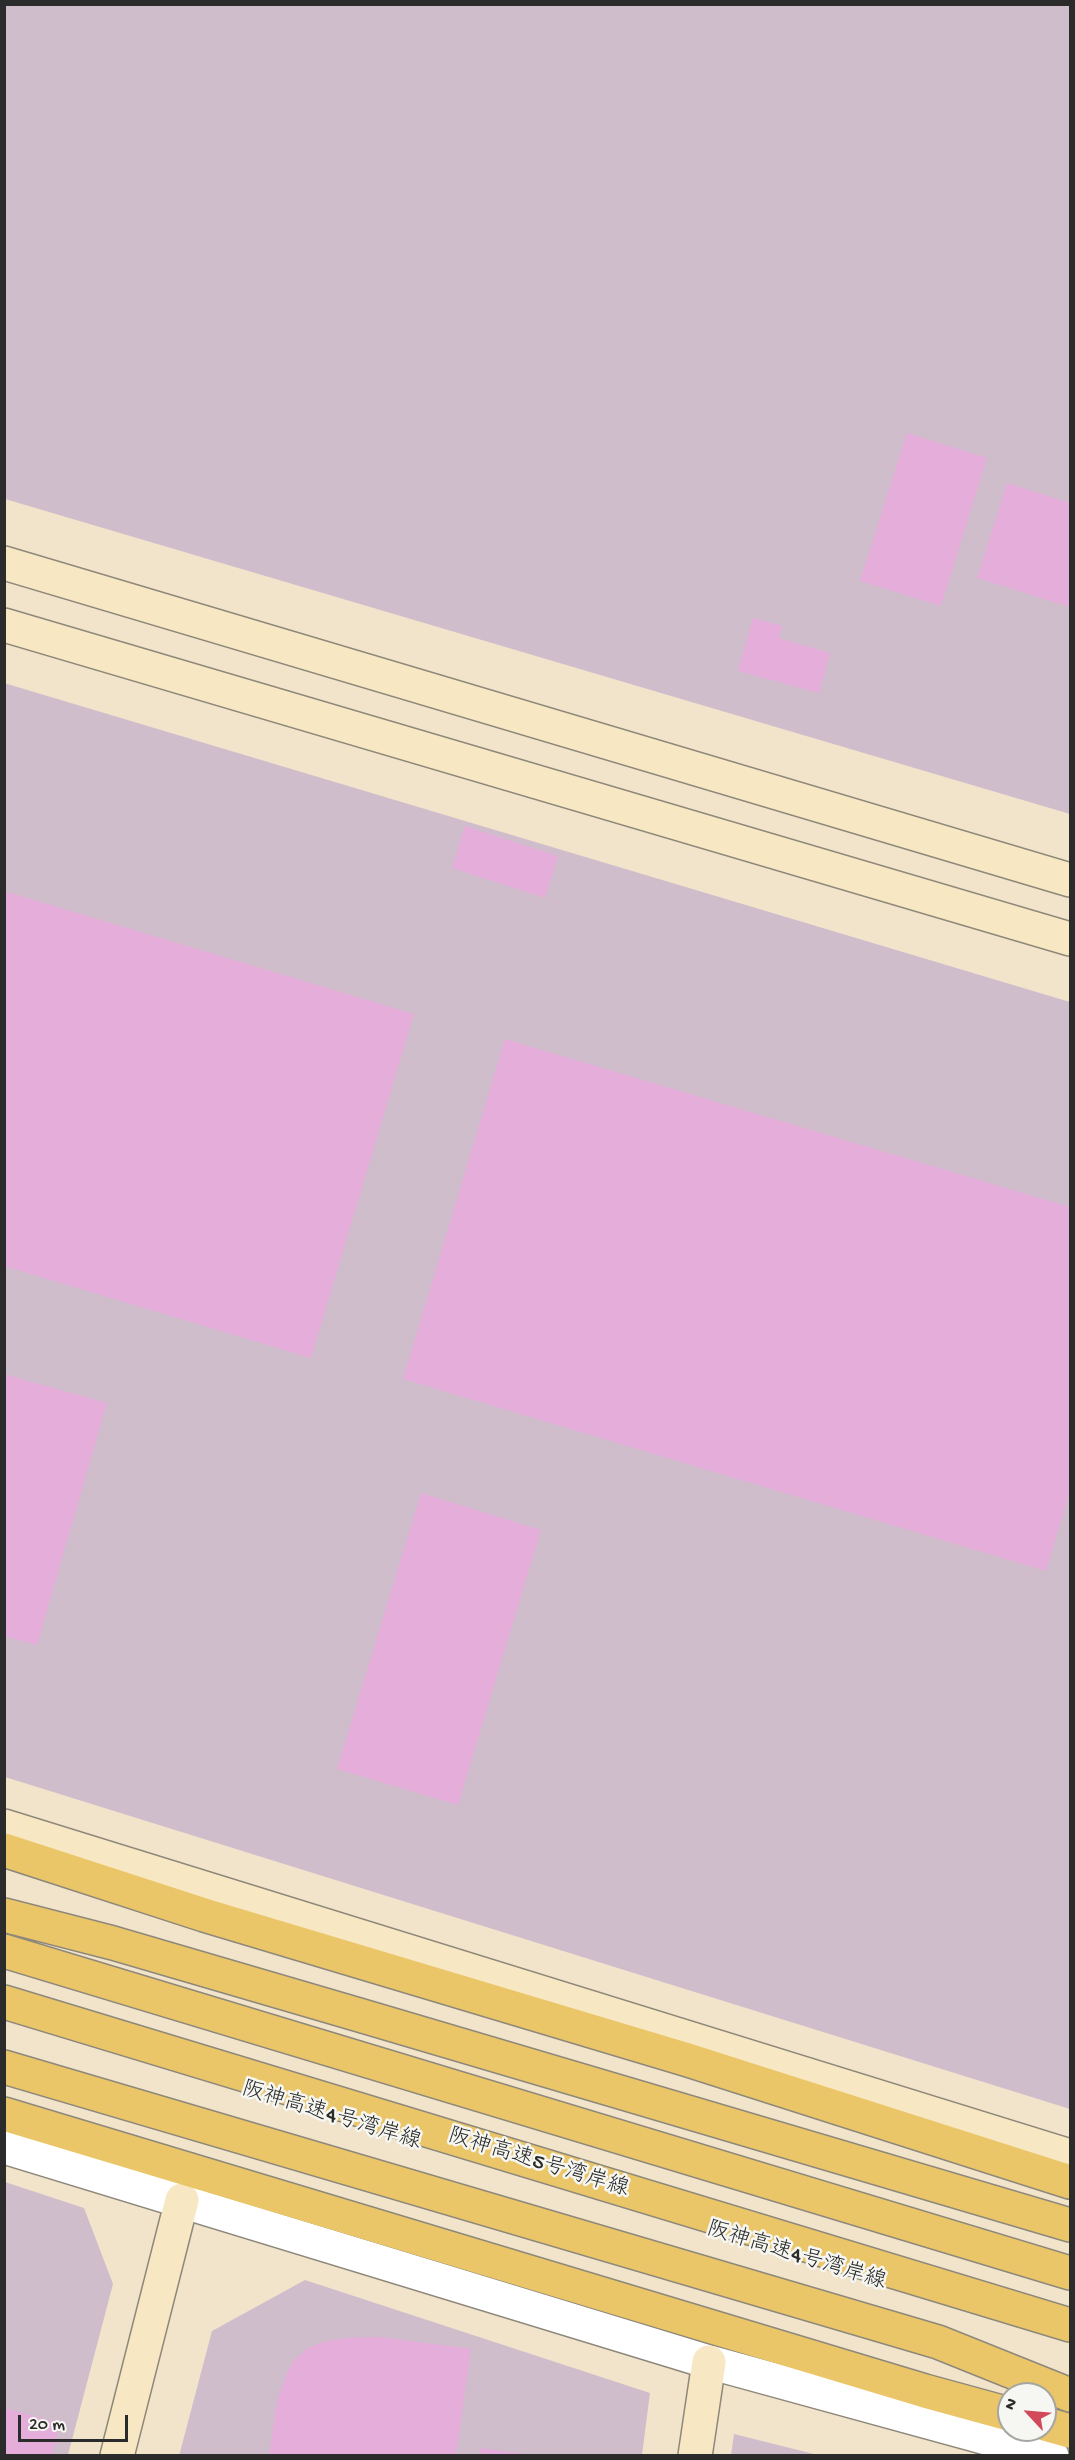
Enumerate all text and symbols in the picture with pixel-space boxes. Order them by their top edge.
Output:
street label: 阪神高速4号湾岸線 [238,2077,424,2157]
street label: 阪神高速5号湾岸線 [444,2124,632,2204]
street label: 阪神高速4号湾岸線 [703,2217,889,2297]
north arrow [997,2382,1057,2442]
text: N [1001,2396,1023,2414]
scale bar [21,2403,130,2441]
text: 20 m [29,2415,65,2436]

